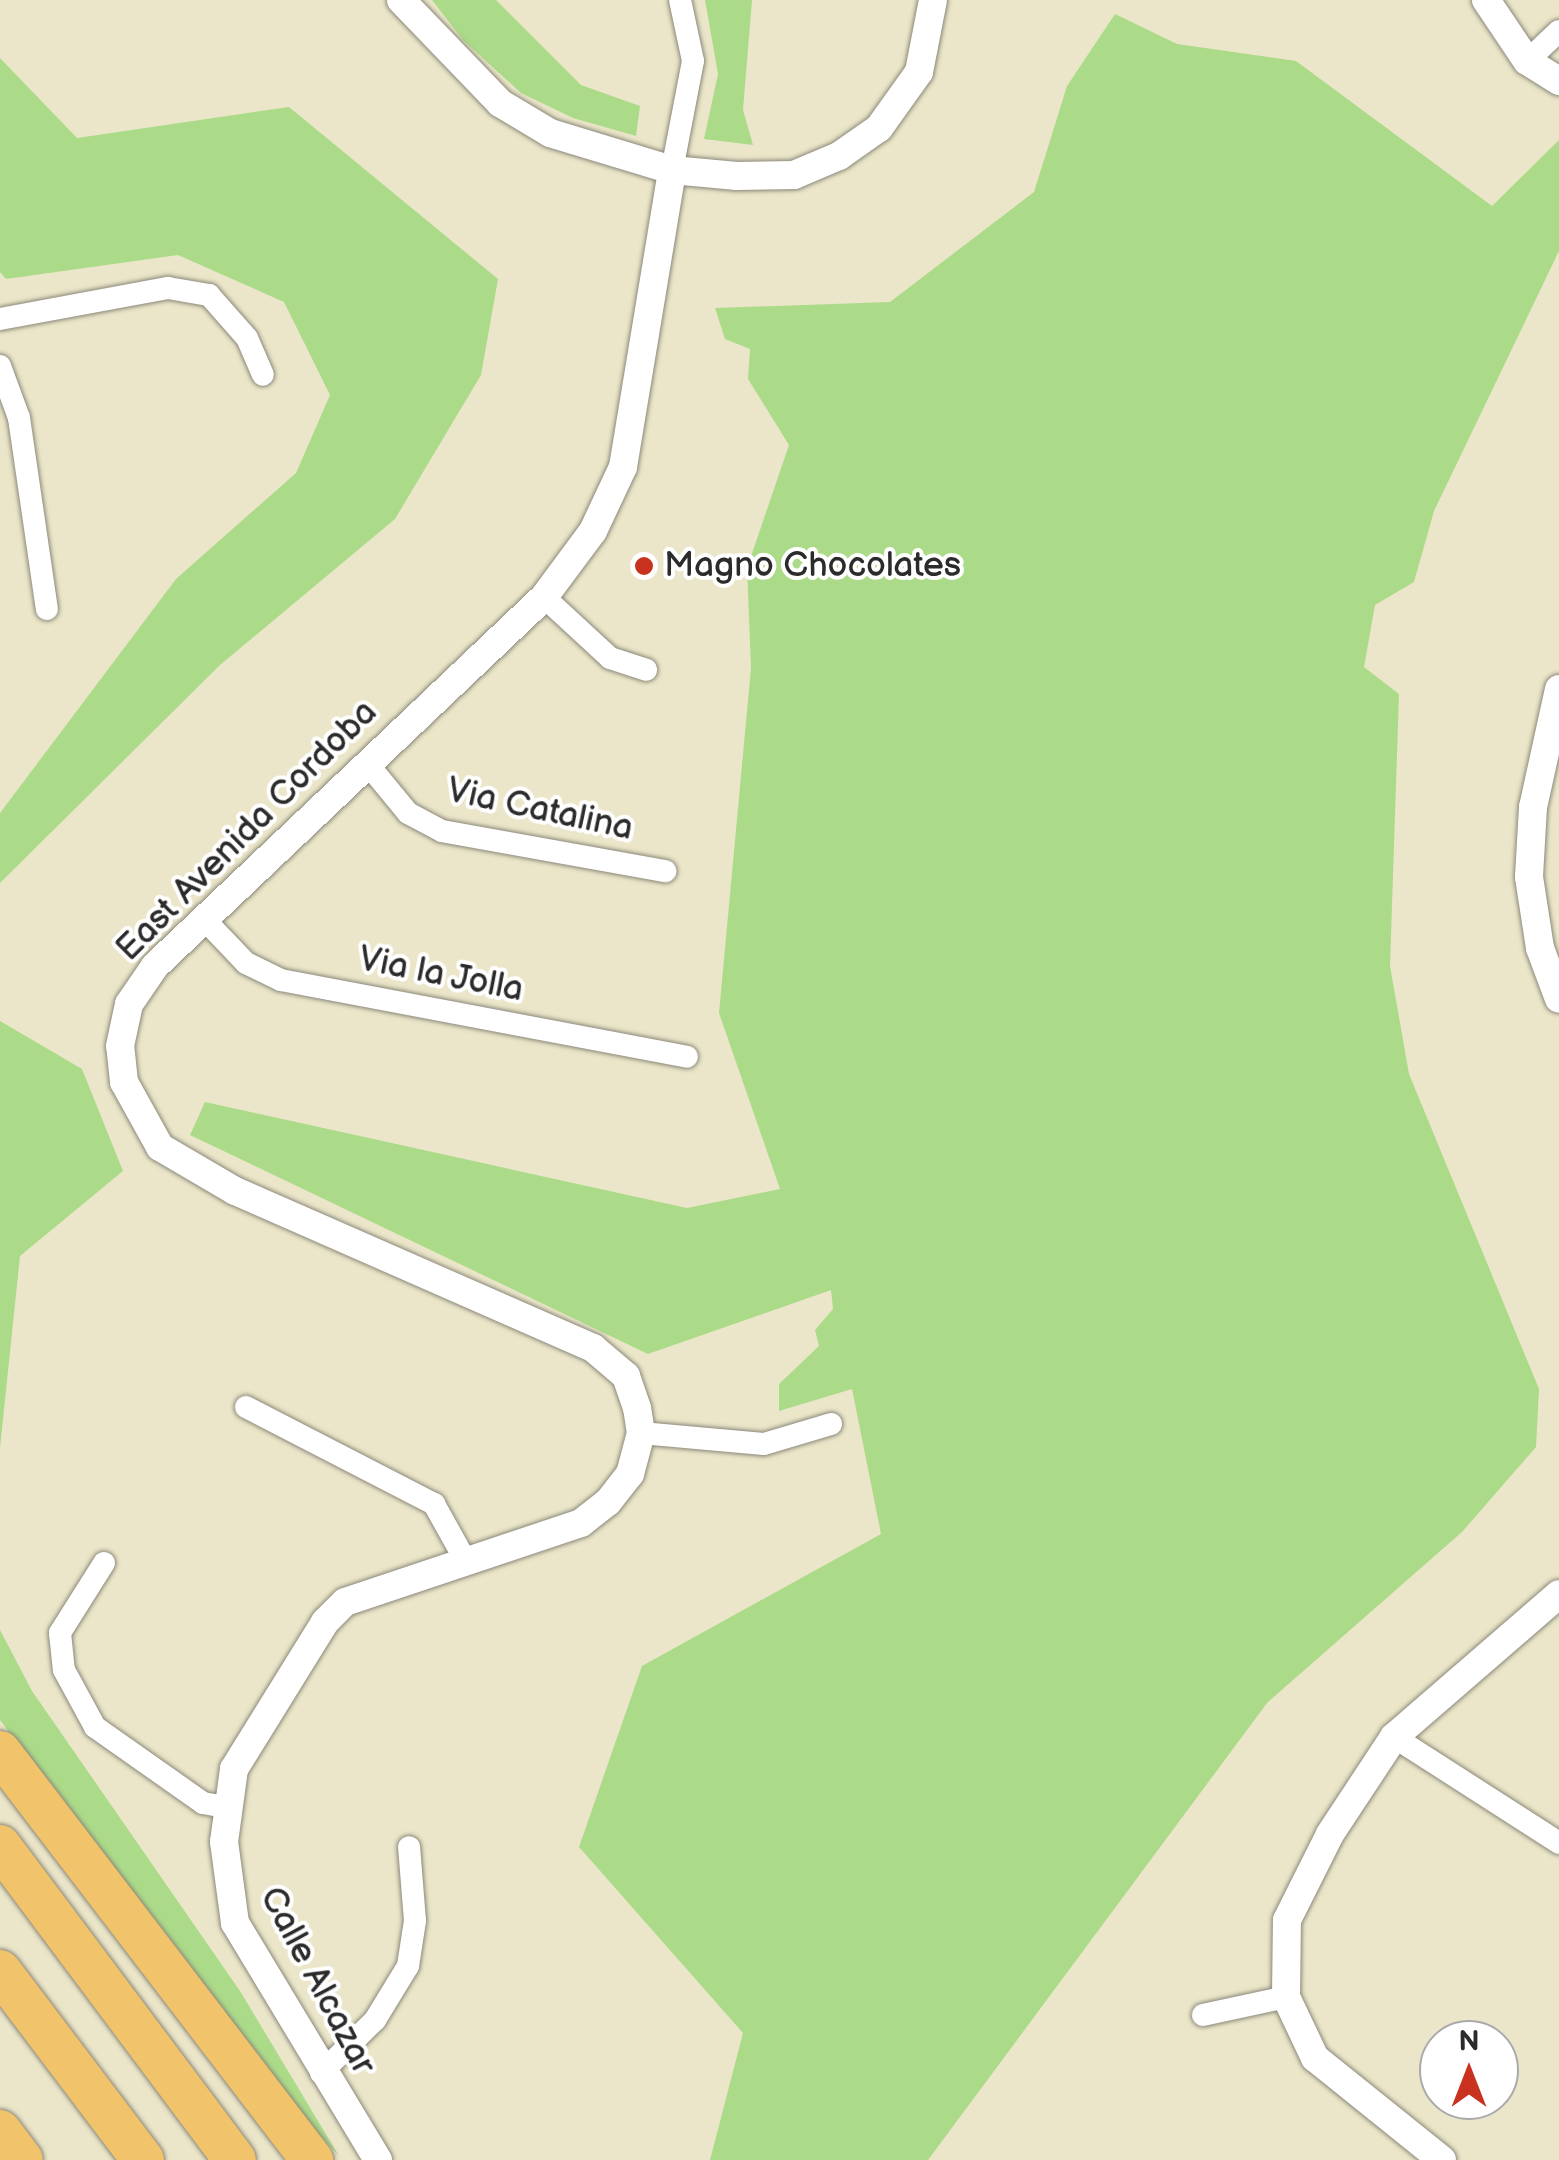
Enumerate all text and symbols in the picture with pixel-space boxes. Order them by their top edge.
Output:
place label: Magno Chocolates [664,545,961,587]
marker: Magno Chocolates [633,555,655,577]
street label: East Avenida Cordoba [108,692,386,970]
street label: Via Catalina [443,770,637,850]
street label: Via la Jolla [354,938,528,1012]
street label: Calle Alcazar [250,1880,384,2082]
north arrow [1419,2020,1519,2120]
text: N [1458,2025,1480,2058]

